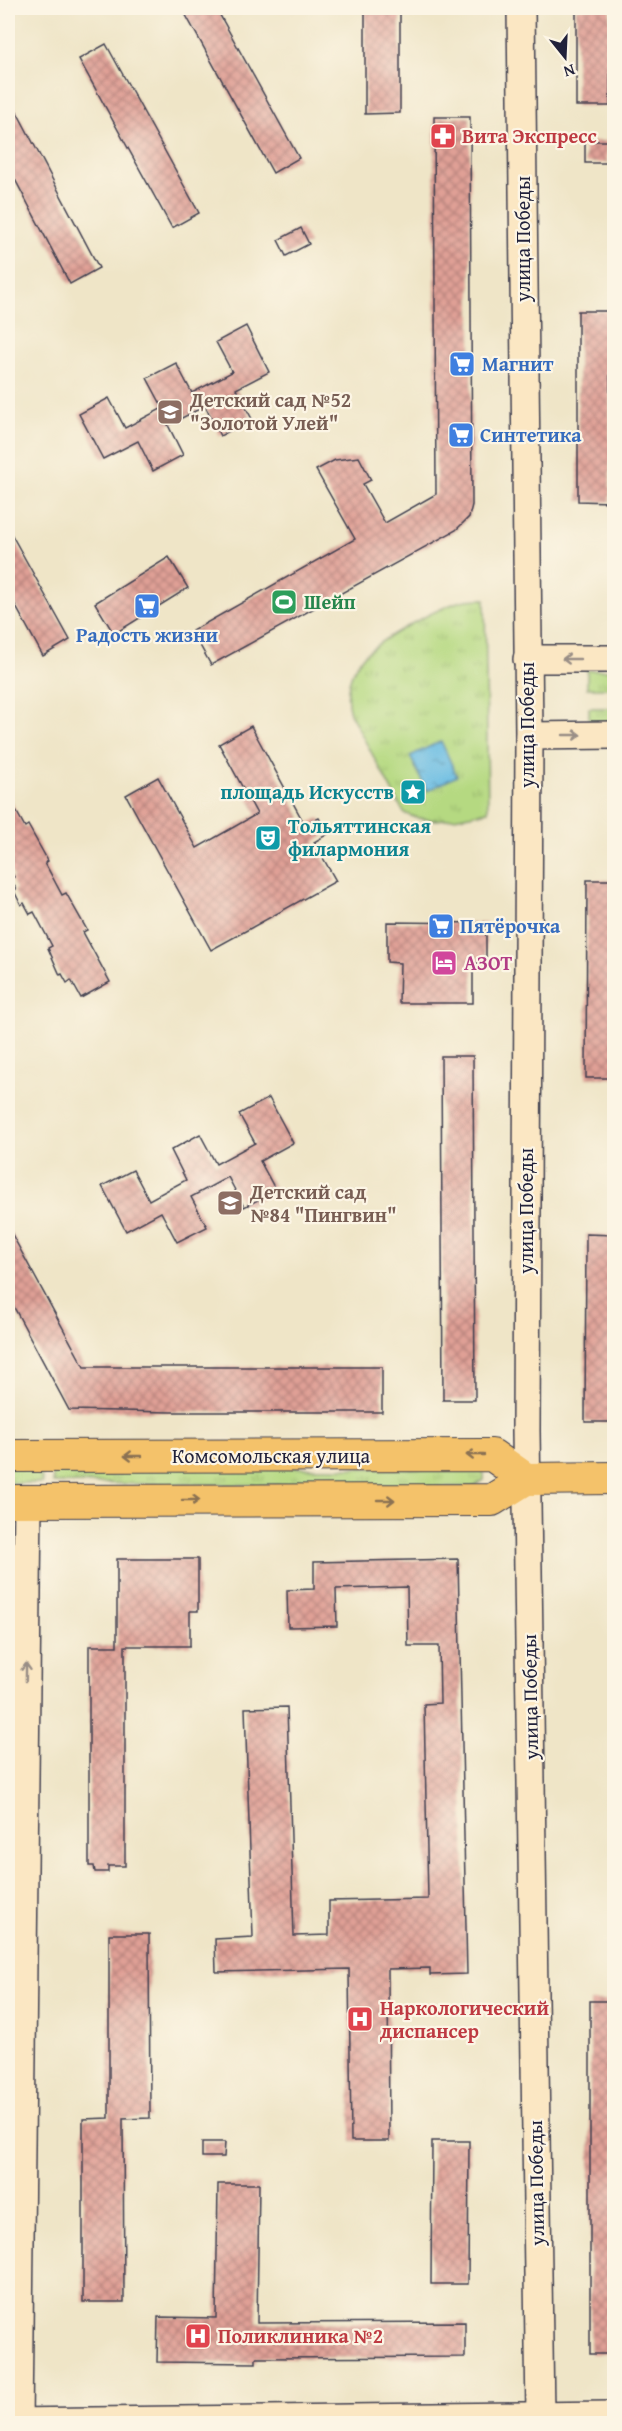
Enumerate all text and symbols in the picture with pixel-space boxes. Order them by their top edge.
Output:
north arrow [535,27,595,87]
text: N [561,58,578,84]
pharmacy icon: Вита Экспресс [428,121,458,151]
place label: Вита Экспресс [462,121,597,150]
street label: улица Победы [508,176,537,303]
supermarket icon: Магнит [447,349,477,379]
place label: Магнит [482,349,554,378]
place label: Детский сад №52 "Золотой Улей" [189,385,351,437]
school or university icon: Детский сад №52 "Золотой Улей" [155,397,185,427]
supermarket icon: Синтетика [446,420,476,450]
place label: Синтетика [480,420,582,449]
sports icon: Шейп [269,587,299,617]
place label: Шейп [304,587,356,616]
supermarket icon: Радость жизни [132,591,162,621]
place label: Радость жизни [76,620,218,649]
one-way arrow [561,653,581,665]
street label: улица Победы [512,662,541,789]
one-way arrow [561,729,581,741]
place label: площадь Искусств [221,777,394,806]
place icon: площадь Искусств [398,777,428,807]
place label: Тольяттинская филармония [288,811,431,863]
theatre icon: Тольяттинская филармония [253,823,283,853]
supermarket icon: Пятёрочка [426,911,456,941]
place label: Пятёрочка [460,911,561,940]
hotel icon: АЗОТ [429,948,459,978]
place label: АЗОТ [464,948,513,977]
street label: улица Победы [511,1148,540,1275]
place label: Детский сад №84 "Пингвин" [249,1177,397,1229]
school or university icon: Детский сад №84 "Пингвин" [215,1188,245,1218]
street label: Комсомольская улица [172,1441,371,1470]
one-way arrow [466,1449,486,1461]
one-way arrow [124,1450,144,1462]
one-way arrow [181,1494,201,1506]
one-way arrow [376,1494,396,1506]
street label: улица Победы [514,1634,545,1761]
one-way arrow [20,1663,32,1683]
place label: Наркологический диспансер [380,1993,549,2045]
hospital icon: Наркологический диспансер [345,2004,375,2034]
street label: улица Победы [520,2120,551,2247]
hospital icon: Поликлиника №2 [183,2321,213,2351]
place label: Поликлиника №2 [218,2321,383,2350]

